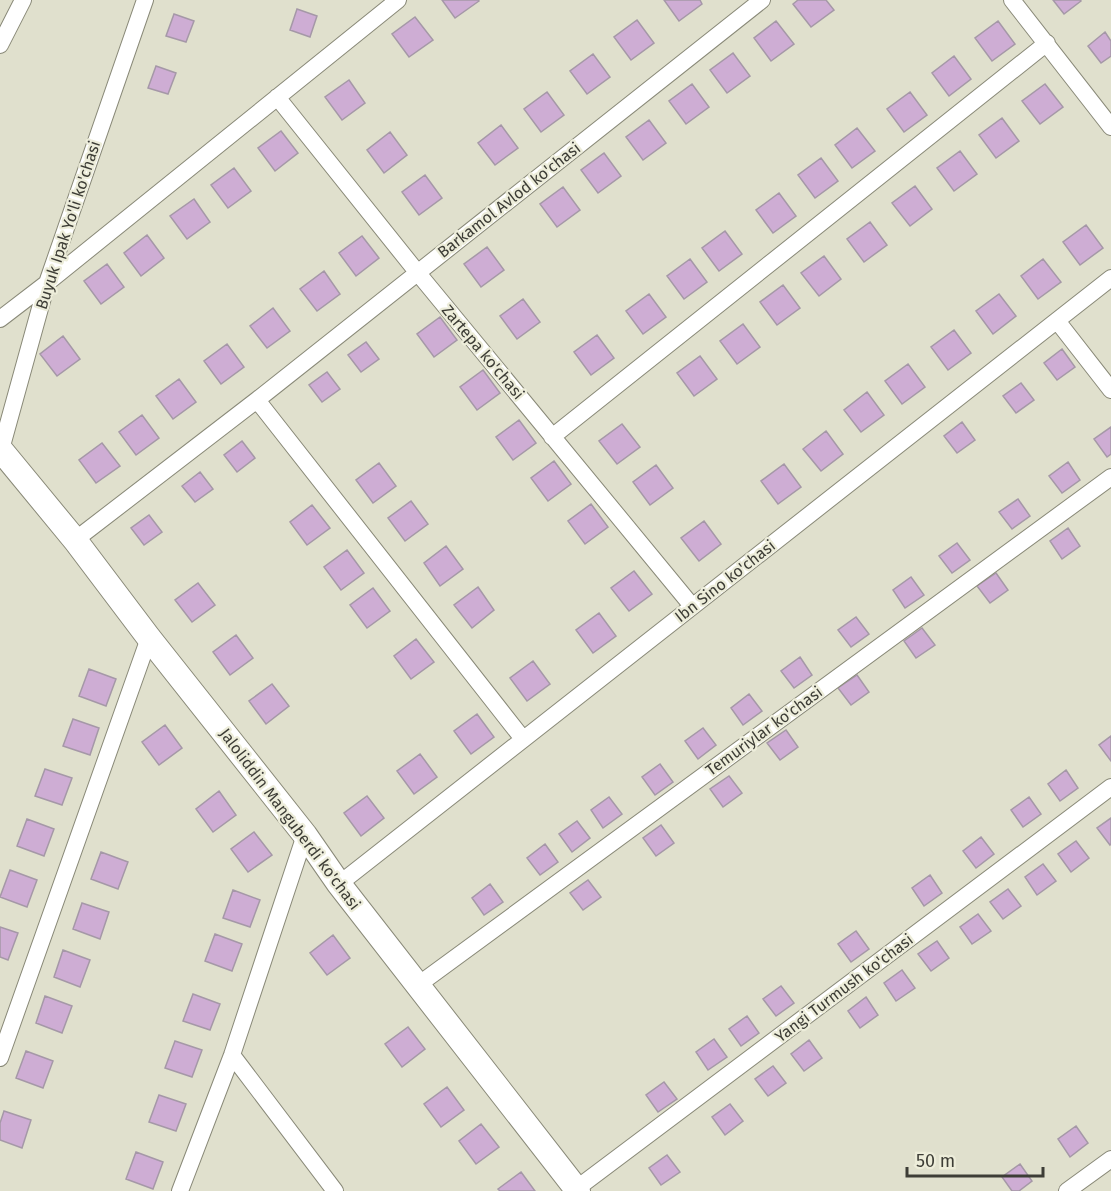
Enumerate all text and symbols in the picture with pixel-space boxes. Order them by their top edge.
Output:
street label: Buyuk Ipak Yo'li ko'chasi [32,138,104,312]
street label: Barkamol Avlod ko'chasi [434,138,584,262]
street label: Zartepa ko'chasi [438,301,528,403]
street label: Ibn Sino ko'chasi [671,536,779,626]
street label: Temuriylar ko'chasi [702,682,826,780]
street label: Jaloliddin Manguberdi ko'chasi [216,725,364,913]
street label: Yangi Turmush ko'chasi [771,930,917,1046]
scale bar [907,1140,1044,1178]
text: 50 m [916,1150,955,1172]

